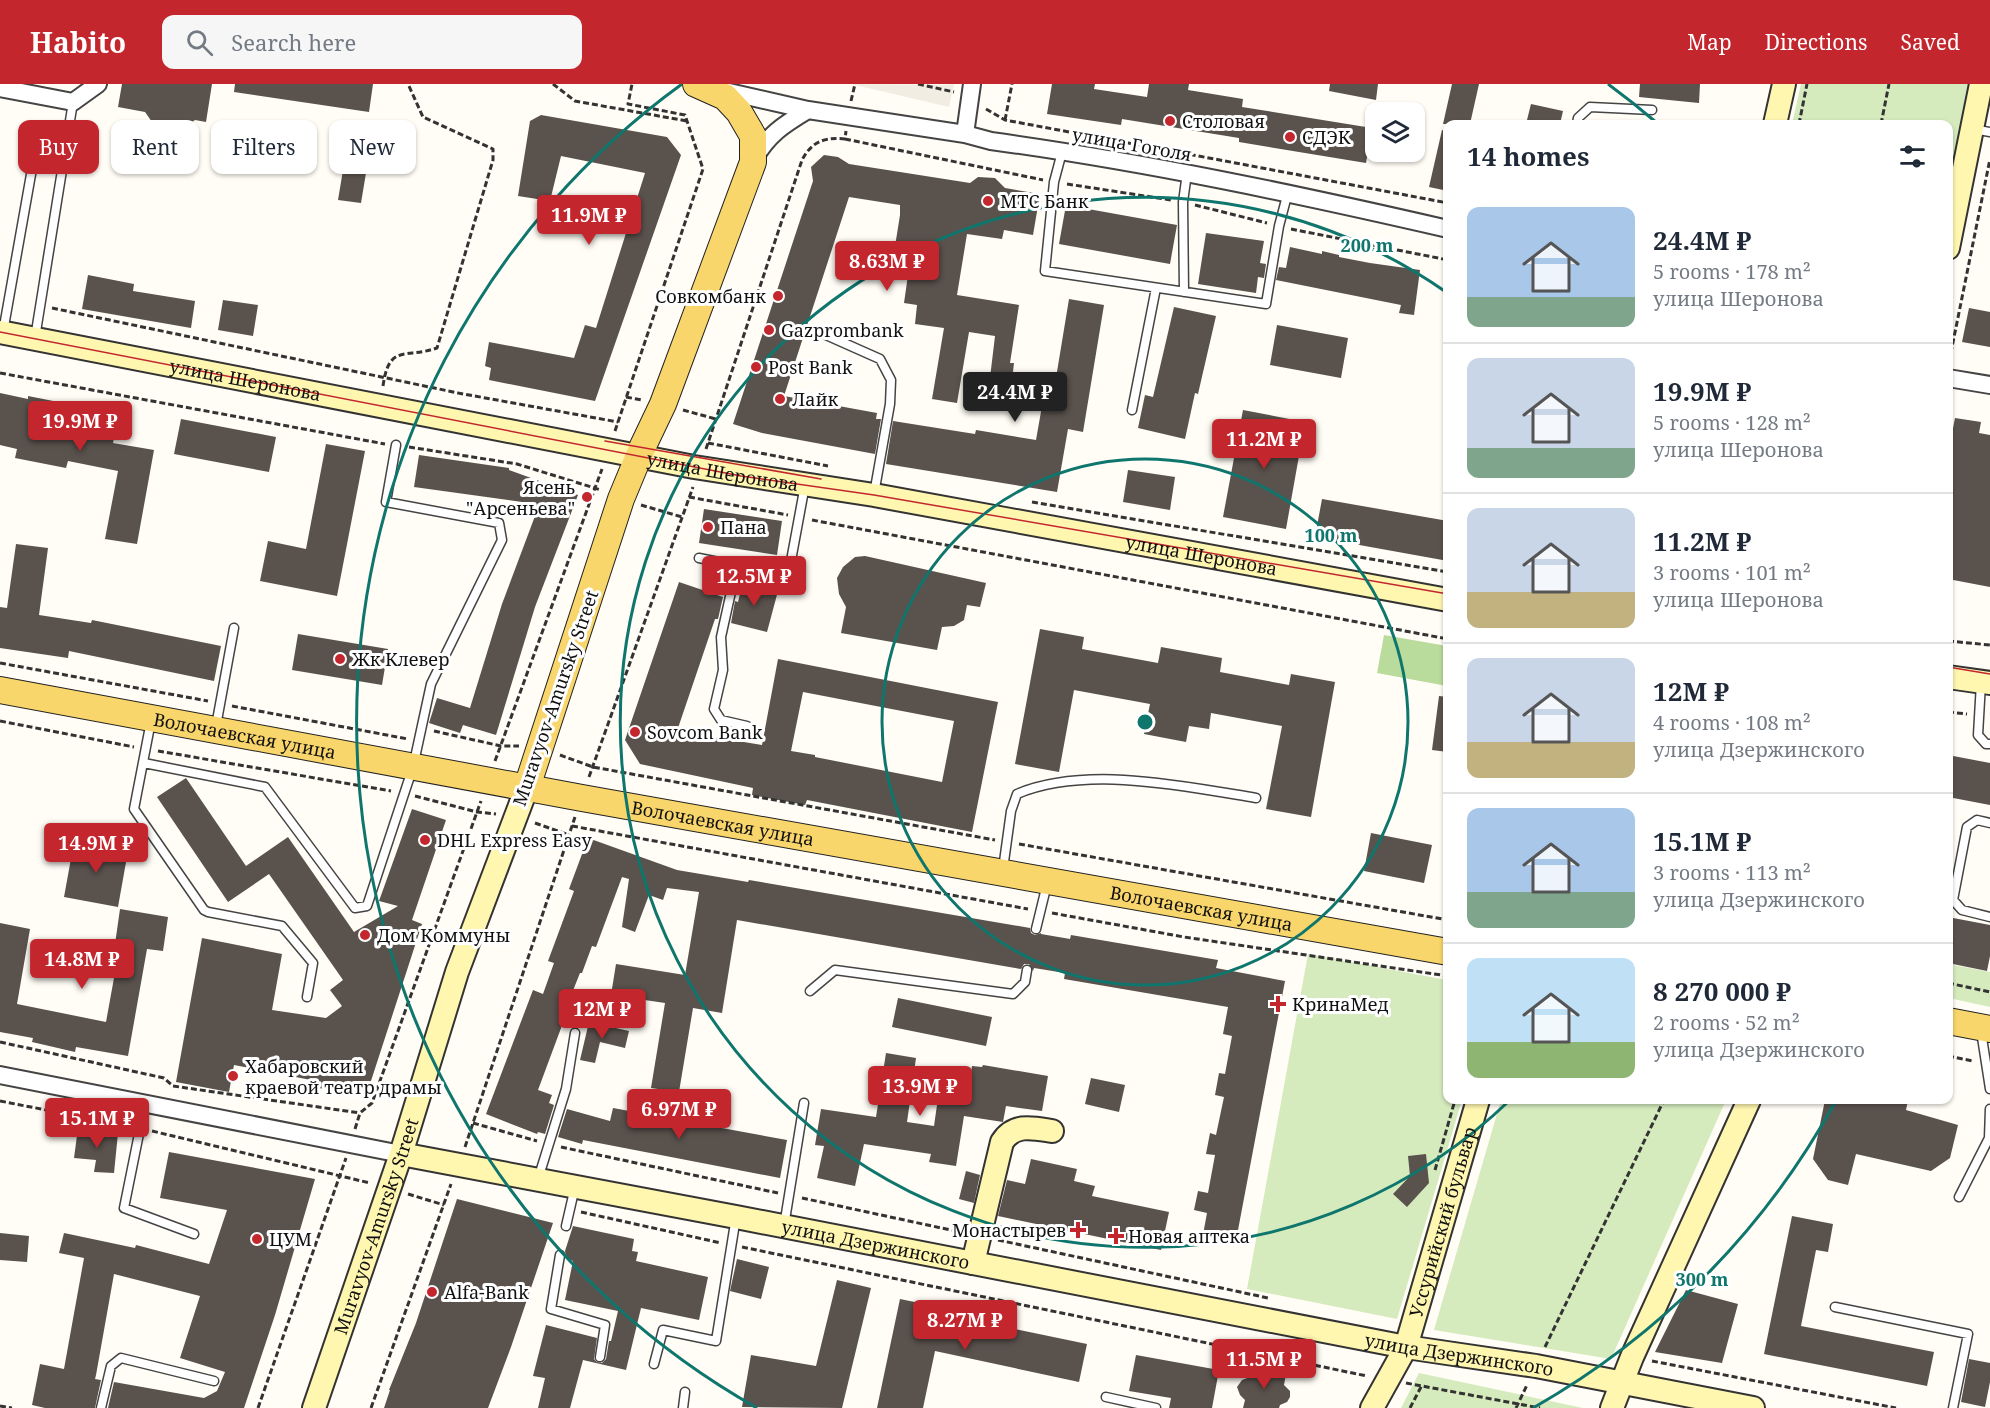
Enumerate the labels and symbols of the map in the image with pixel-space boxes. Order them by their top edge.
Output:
place label: Столовая [1182,109,1265,133]
marker: Столовая [1163,114,1177,128]
street label: улица Гоголя [1070,122,1194,166]
place label: СДЭК [1302,125,1351,149]
marker: СДЭК [1283,130,1297,144]
place label: МТС Банк [1000,189,1089,213]
marker: МТС Банк [981,194,995,208]
pin: 11.9M ₽ [534,195,644,246]
text: 200 m [1341,233,1394,257]
pin: 8.63M ₽ [832,241,942,292]
place label: Совкомбанк [655,284,766,308]
marker: Совкомбанк [771,289,785,303]
place label: Gazprombank [781,318,904,342]
marker: Gazprombank [762,323,776,337]
street label: улица Шеронова [168,353,323,406]
place label: Post Bank [768,355,853,379]
marker: Post Bank [749,360,763,374]
pin: 24.4M ₽ [960,372,1070,423]
place label: Лайк [792,387,839,411]
marker: Лайк [773,392,787,406]
pin: 19.9M ₽ [25,401,135,452]
pin: 11.2M ₽ [1209,419,1319,470]
street label: улица Шеронова [645,446,800,496]
place label: Ясень "Арсеньева" [466,475,575,520]
marker: Ясень "Арсеньева" [580,490,594,504]
place label: Пана [720,515,767,539]
marker: Пана [701,520,715,534]
text: 100 m [1305,523,1358,547]
street label: улица Шеронова [1124,529,1279,581]
pin: 12.5M ₽ [699,556,809,607]
street label: Muravyov-Amursky Street [507,587,603,809]
place label: Жк Клевер [351,647,449,671]
marker: Жк Клевер [333,652,347,666]
street label: Волочаевская улица [152,707,338,764]
centre of rings [1135,712,1155,732]
place label: Sovcom Bank [647,720,763,744]
marker: Sovcom Bank [628,725,642,739]
street label: Волочаевская улица [630,795,816,851]
pin: 14.9M ₽ [41,823,151,874]
place label: DHL Express Easy [437,828,592,852]
marker: DHL Express Easy [418,833,432,847]
street label: Волочаевская улица [1108,880,1295,936]
place label: Дом Коммуны [377,923,510,947]
marker: Дом Коммуны [358,928,372,942]
pin: 14.8M ₽ [27,939,137,990]
pin: 12M ₽ [560,989,644,1040]
place label: КринаМед [1292,992,1389,1016]
marker: КринаМед [1269,995,1287,1013]
place label: Хабаровский краевой театр драмы [245,1054,442,1099]
pin: 13.9M ₽ [865,1066,975,1117]
marker: Хабаровский краевой театр драмы [226,1069,240,1083]
pin: 6.97M ₽ [624,1089,734,1140]
pin: 15.1M ₽ [42,1098,152,1149]
street label: Muravyov-Amursky Street [328,1115,423,1338]
street label: Уссурийский бульвар [1403,1124,1482,1320]
street label: улица Дзержинского [780,1214,971,1274]
place label: Монастырев [952,1218,1066,1242]
marker: Монастырев [1071,1223,1085,1237]
place label: Новая аптека [1128,1224,1250,1248]
place label: ЦУМ [269,1227,312,1251]
marker: Новая аптека [1109,1229,1123,1243]
marker: ЦУМ [250,1232,264,1246]
text: 300 m [1676,1267,1729,1291]
place label: Alfa-Bank [444,1280,529,1304]
marker: Alfa-Bank [425,1285,439,1299]
pin: 8.27M ₽ [910,1300,1020,1351]
street label: улица Дзержинского [1363,1327,1556,1381]
pin: 11.5M ₽ [1209,1339,1319,1390]

